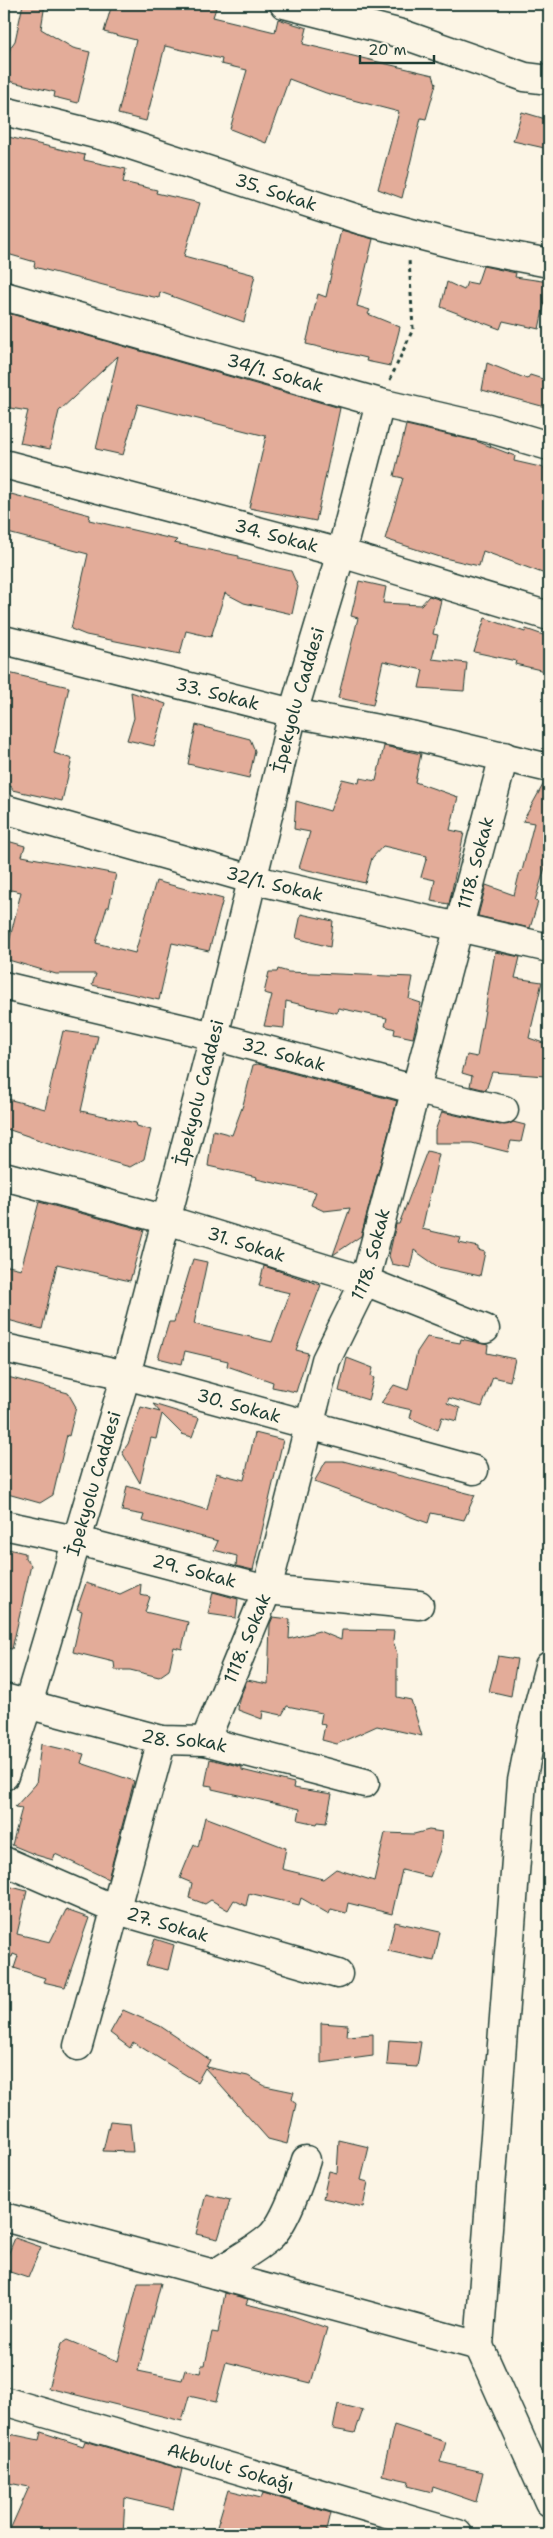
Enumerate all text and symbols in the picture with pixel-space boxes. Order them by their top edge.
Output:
scale bar [360,32,434,64]
text: 20 m [368,40,407,60]
street label: 35. Sokak [232,168,320,217]
street label: 34/1. Sokak [224,348,326,398]
street label: 34. Sokak [232,513,321,559]
street label: İpekyolu Caddesi [267,624,330,775]
street label: 33. Sokak [173,672,262,716]
street label: 1118. Sokak [452,814,499,912]
street label: 32/1. Sokak [223,861,326,907]
street label: İpekyolu Caddesi [169,1017,230,1168]
street label: 32. Sokak [239,1032,328,1077]
street label: 1118. Sokak [345,1206,396,1305]
street label: 31. Sokak [204,1221,289,1268]
street label: 30. Sokak [194,1383,284,1429]
street label: İpekyolu Caddesi [61,1408,127,1559]
street label: 29. Sokak [150,1549,239,1594]
street label: 1118. Sokak [218,1590,276,1687]
street label: 28. Sokak [139,1723,230,1758]
street label: 27. Sokak [124,1901,212,1948]
street label: Akbulut Sokağı [164,2437,297,2497]

